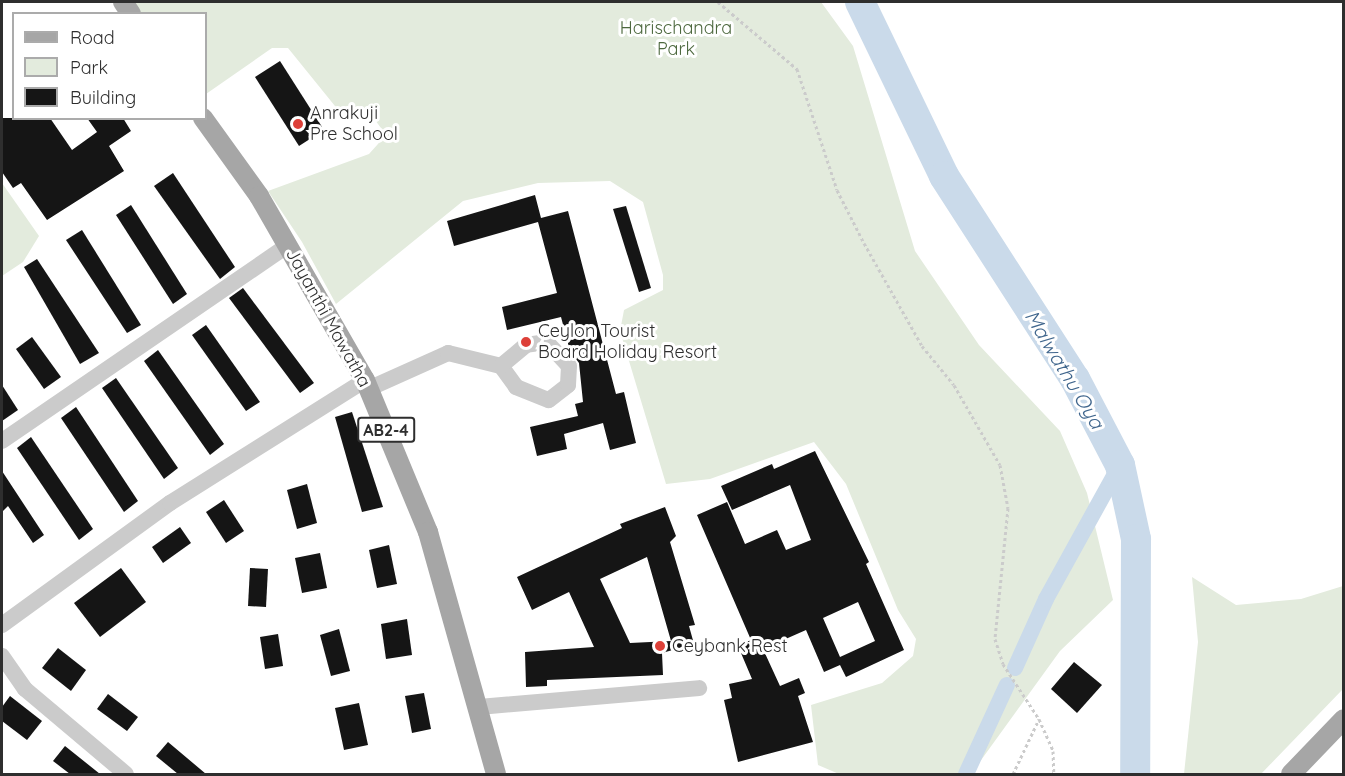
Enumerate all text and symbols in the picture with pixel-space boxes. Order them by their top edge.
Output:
legend [12,12,207,120]
park label: Harischandra Park [620,18,732,60]
text: Road [70,26,115,49]
text: Park [70,56,108,79]
text: Building [70,86,136,109]
place label: Anrakuji Pre School [310,103,398,146]
marker: Anrakuji Pre School [291,117,305,131]
street label: Jayanthi Mawatha [281,245,375,391]
water label: Malwathu Oya [1020,305,1110,433]
place label: Ceylon Tourist Board Holiday Resort [538,321,717,364]
marker: Ceylon Tourist Board Holiday Resort [519,335,533,349]
road number: AB2-4 [356,417,416,443]
place label: Ceybank Rest [672,635,788,657]
marker: Ceybank Rest [653,639,667,653]

